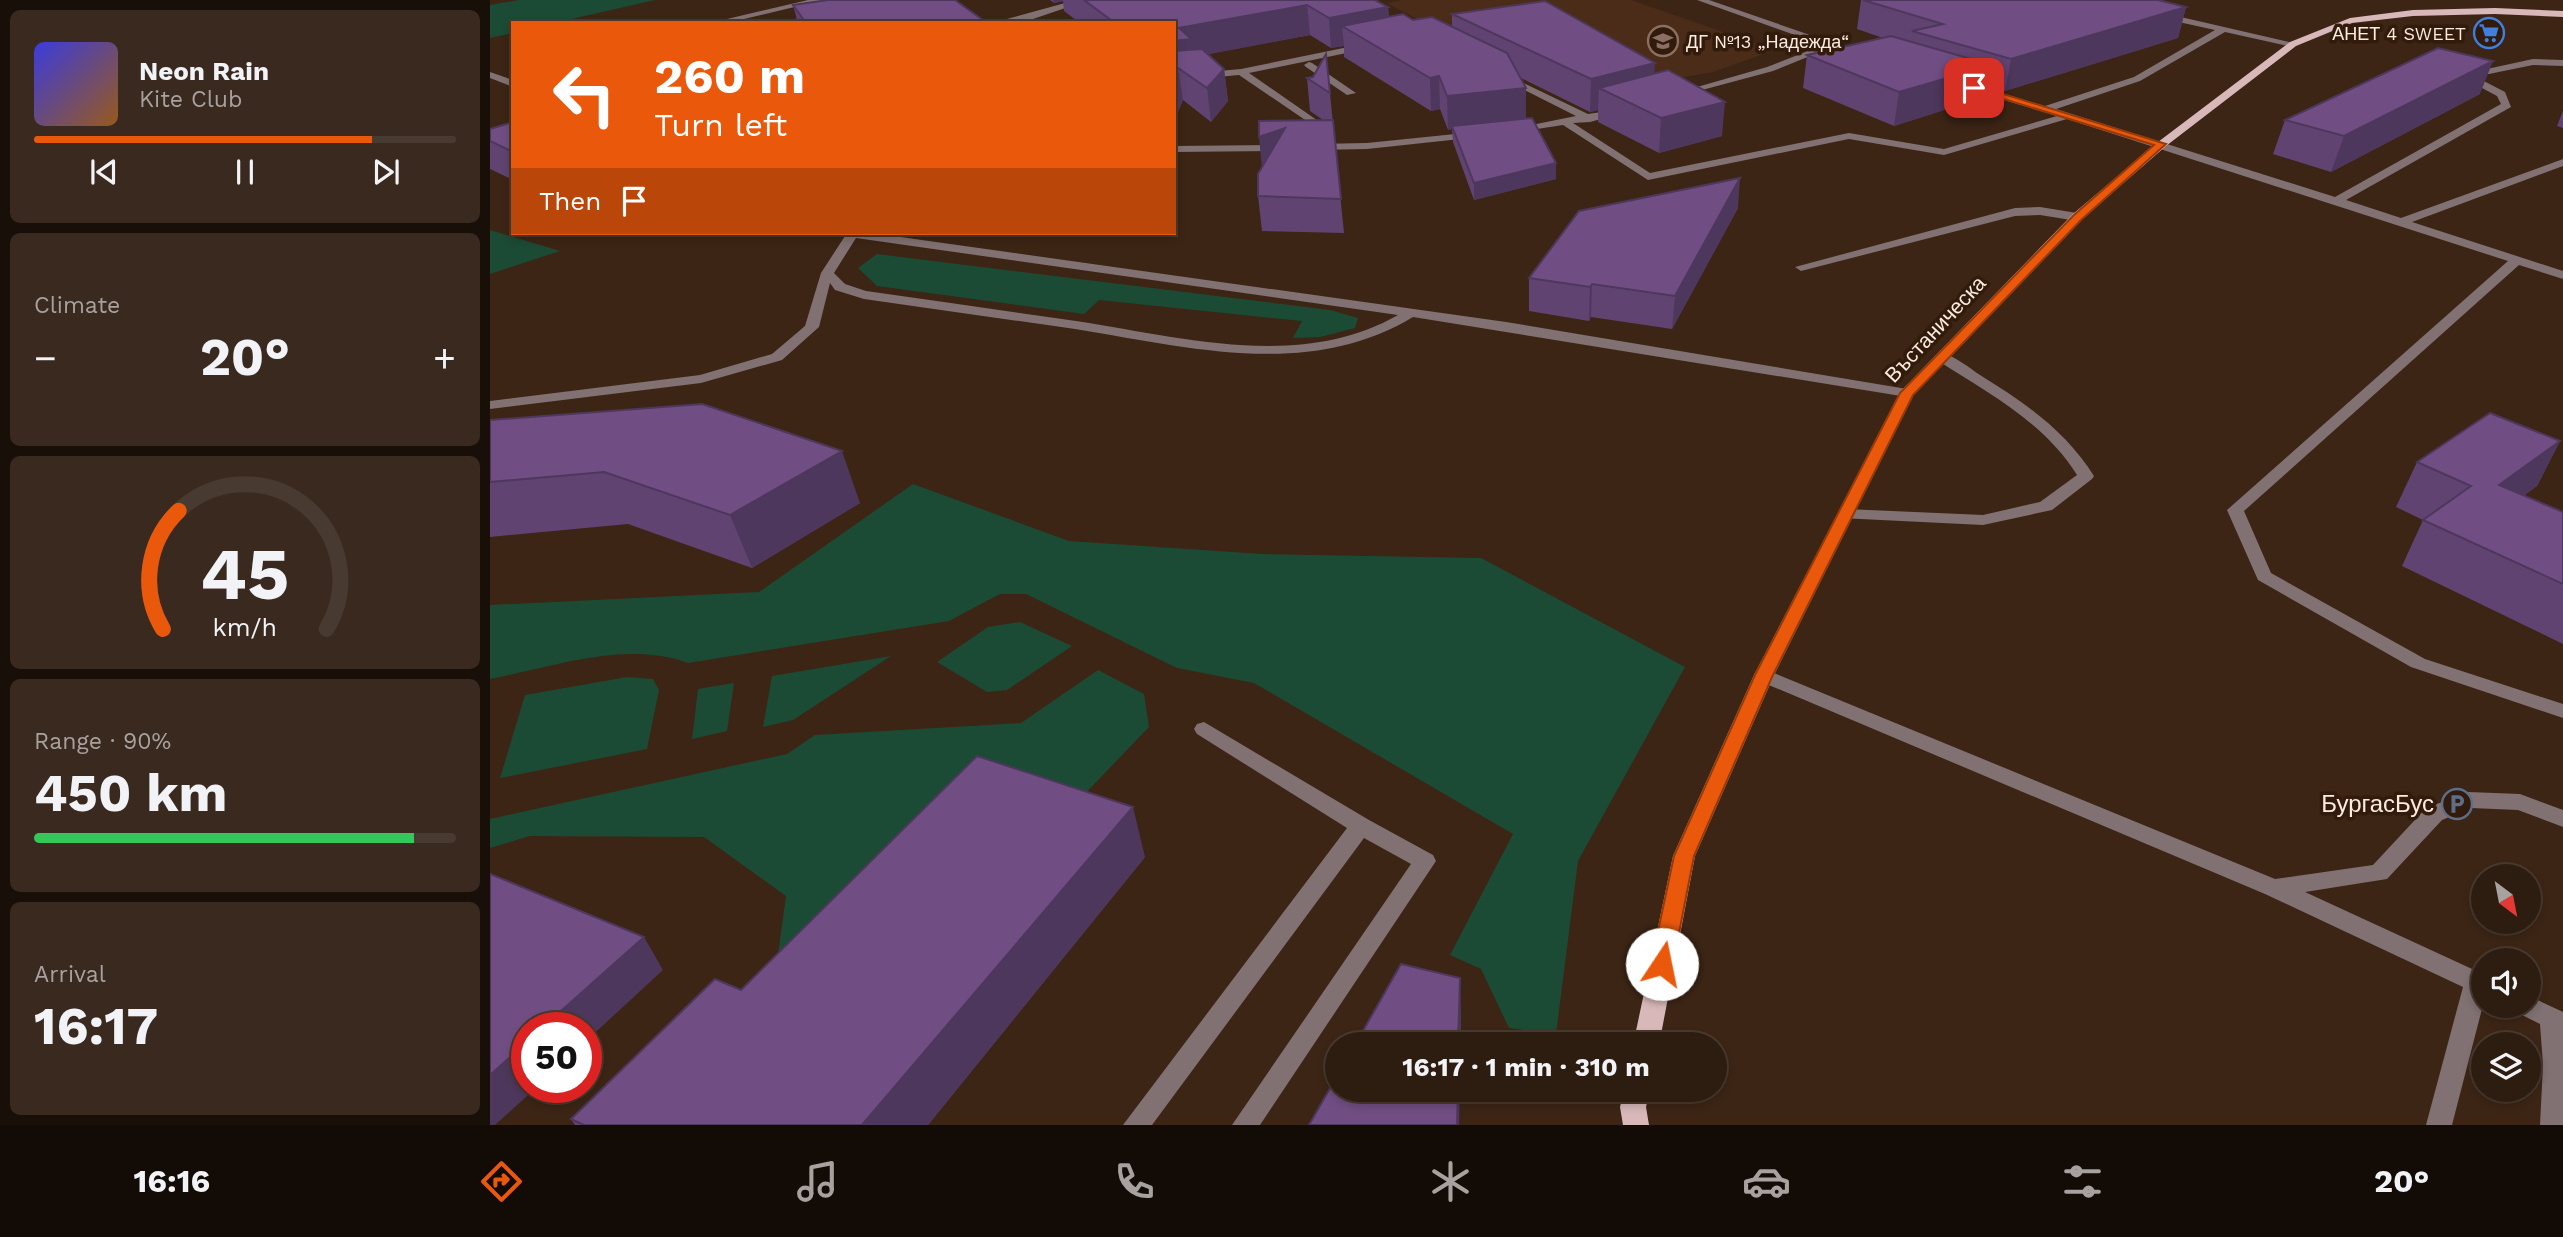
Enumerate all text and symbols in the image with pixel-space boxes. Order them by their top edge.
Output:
supermarket icon: АНЕТ 4 SWEET [2472,16,2506,50]
place label: АНЕТ 4 SWEET [2332,23,2466,44]
school or university icon: ДГ №13 „Надежда“ [1646,24,1680,58]
place label: ДГ №13 „Надежда“ [1686,31,1849,52]
text: 260 m [654,47,805,105]
icon: left [539,49,630,140]
text: Neon Rain [139,56,269,86]
pin [1944,58,2004,118]
icon: arrive [1955,69,1993,107]
text: Kite Club [139,86,242,113]
text: Turn left [654,106,787,144]
icon: previous [85,153,123,191]
icon: pause [226,153,264,191]
icon: next [367,153,405,191]
icon: arrive [615,182,653,220]
text: Then [539,186,601,216]
street label: Въстаническа [1879,270,1991,387]
text: Climate [34,292,120,319]
text: 20° [200,327,290,388]
text: − [34,336,57,380]
text: + [433,336,456,380]
text: 45 [200,531,290,617]
text: km/h [213,612,277,641]
text: Range · 90% [34,728,171,755]
text: 450 km [34,763,228,824]
parking icon: БургасБус [2440,787,2474,821]
place label: БургасБус [2321,790,2434,818]
north arrow [2471,864,2541,934]
map controls [2471,864,2541,1102]
position arrow [1625,927,1699,1001]
button: sound [2471,948,2541,1018]
text: Arrival [34,961,106,988]
text: 16:17 [34,996,158,1057]
speed limit sign: 50 [511,1012,602,1103]
button: layers [2471,1032,2541,1102]
text: 16:17 · 1 min · 310 m [1402,1052,1650,1082]
icon: directions [477,1157,526,1206]
icon: music [793,1157,842,1206]
icon: phone [1110,1157,1159,1206]
icon: climate [1426,1157,1475,1206]
icon: car [1742,1157,1791,1206]
icon: filters [2058,1157,2107,1206]
text: 16:16 [134,1162,210,1200]
text: 20° [2374,1162,2429,1200]

